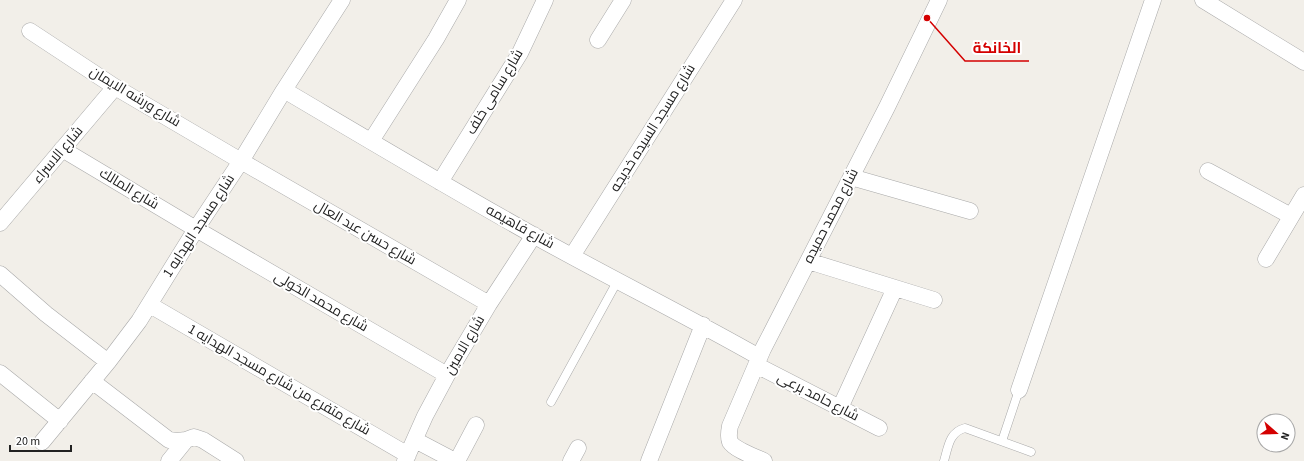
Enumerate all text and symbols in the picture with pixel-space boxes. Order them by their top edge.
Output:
callout: الخانكة [965,34,1029,61]
text: الخانكة [973,38,1021,59]
street label: شارع سامى خلف [462,45,528,139]
street label: شارع مسجد السيده خديجه [605,60,701,196]
street label: شارع ورشه الايمان [86,62,184,132]
street label: شارع الاسراء [28,122,88,188]
street label: شارع المالك [95,163,163,215]
street label: شارع محمد حميده [798,165,864,267]
street label: شارع مسجد الهدايه 1 [158,170,240,282]
street label: شارع حسن عبد العال [310,196,420,270]
street label: شارع فاهيمه [482,200,558,254]
street label: شارع محمد الخولى [270,267,372,337]
street label: شارع الامين [440,312,490,378]
street label: شارع متفرع من شارع مسجد الهدايه 1 [184,319,374,441]
street label: شارع حامد برعى [773,368,863,426]
north arrow [1256,413,1296,453]
scale bar [10,427,71,453]
text: N [1277,430,1293,442]
text: 20 m [16,433,40,450]

